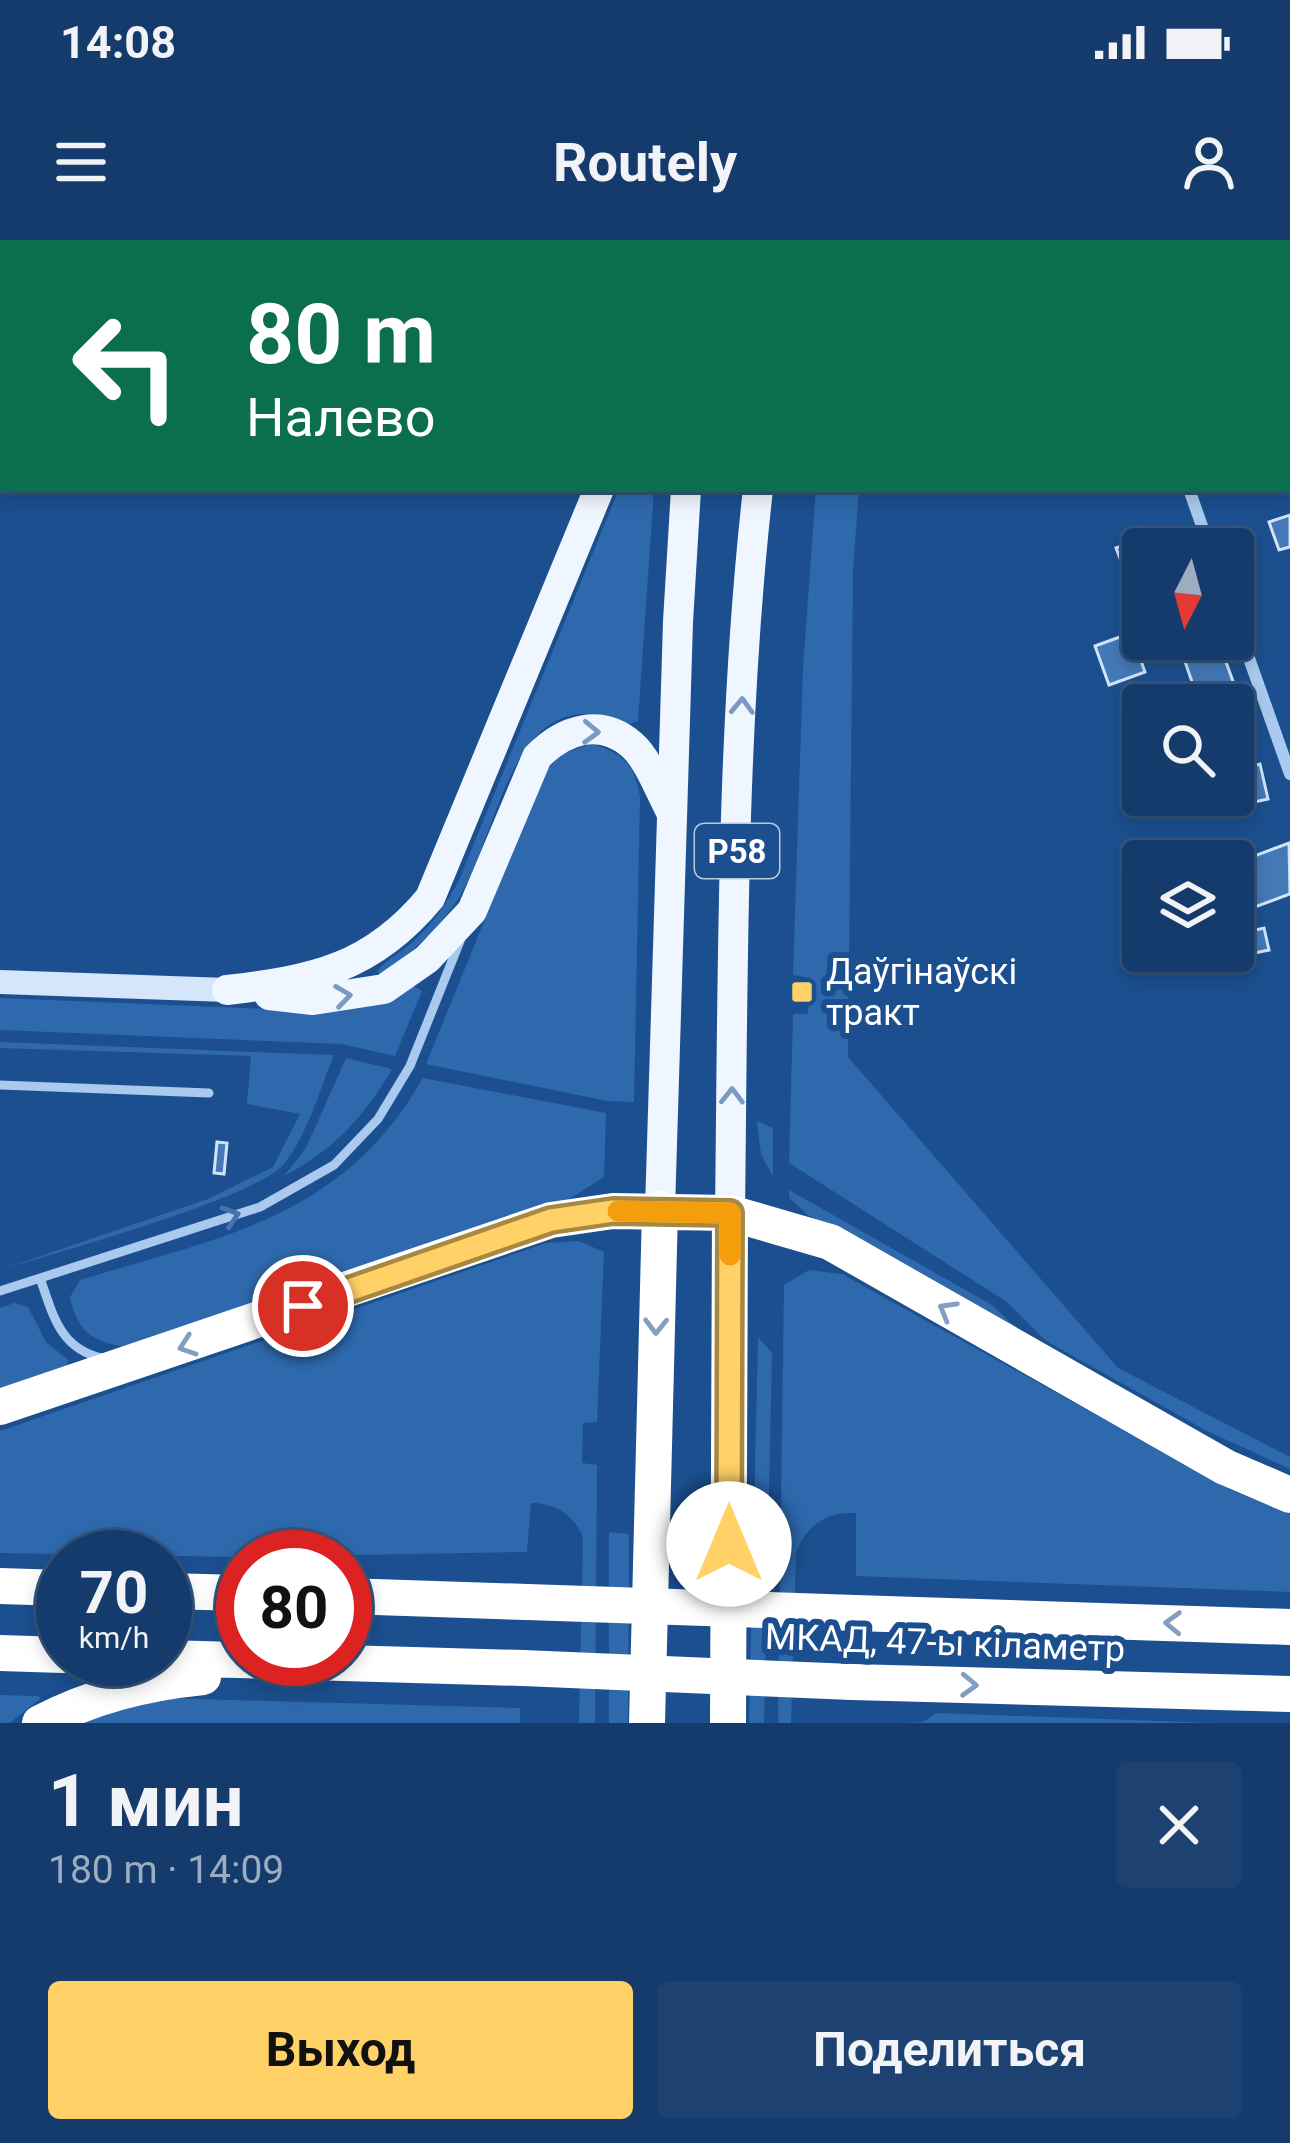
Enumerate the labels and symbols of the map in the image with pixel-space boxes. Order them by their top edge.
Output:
north arrow [1122,528,1254,660]
one-way arrow [729,696,755,715]
one-way arrow [582,719,600,745]
road number: Р58 [695,824,779,878]
place label: Даўгінаўскі тракт [826,951,1017,1034]
marker: Даўгінаўскі тракт [789,979,815,1005]
one-way arrow [334,984,353,1010]
one-way arrow [718,1086,744,1105]
one-way arrow [220,1206,241,1231]
pin [252,1255,354,1357]
one-way arrow [938,1301,960,1324]
one-way arrow [644,1317,670,1336]
one-way arrow [177,1331,198,1356]
position arrow [666,1481,792,1607]
speed limit sign: 80 [216,1530,372,1686]
one-way arrow [1163,1610,1182,1636]
street label: МКАД, 47-ы кіламетр [764,1616,1126,1670]
one-way arrow [960,1672,979,1698]

